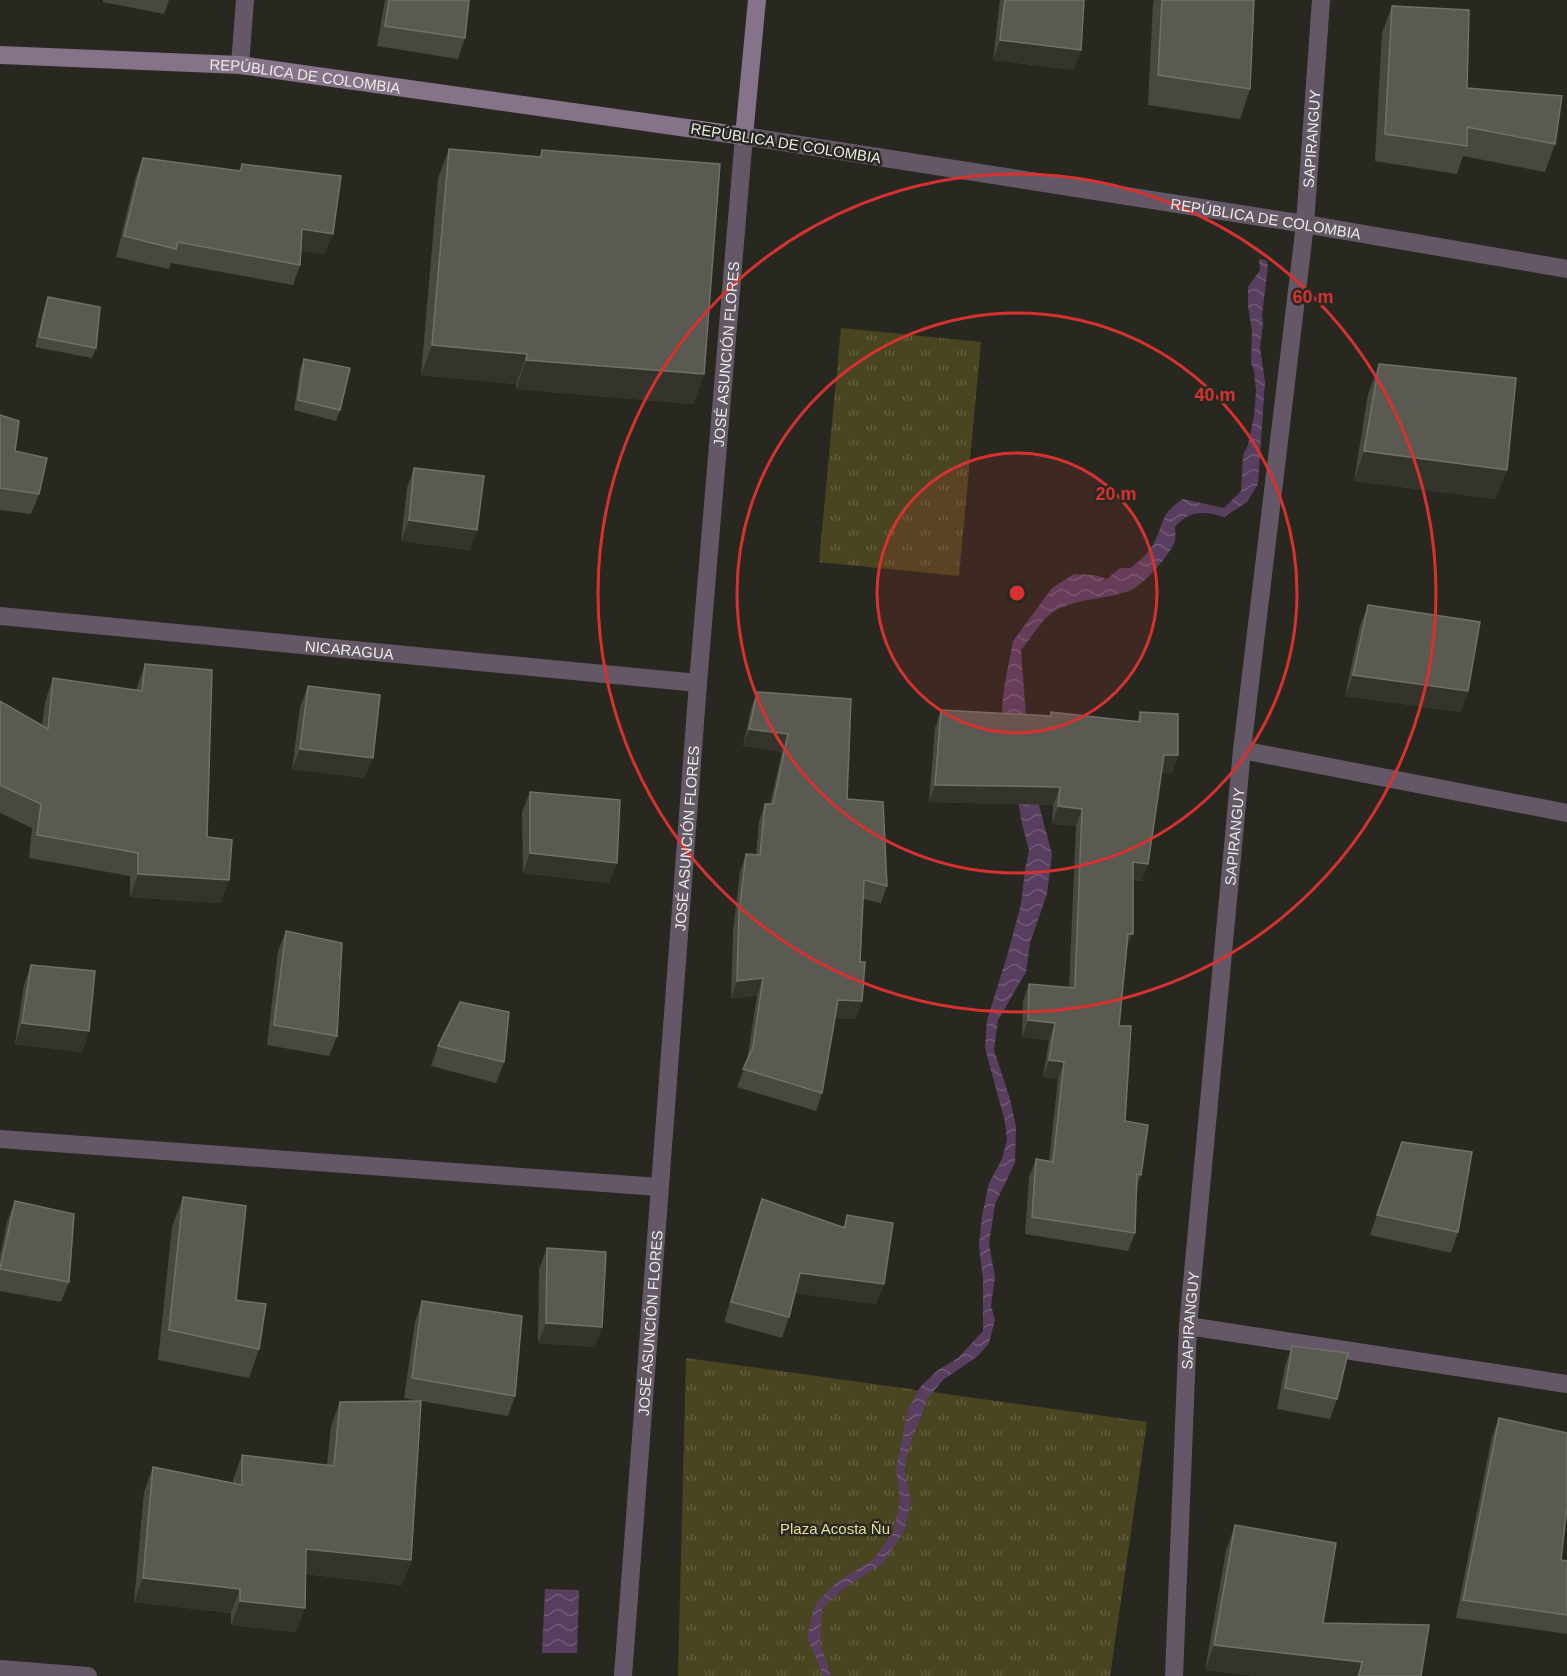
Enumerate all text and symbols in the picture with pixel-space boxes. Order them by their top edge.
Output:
street label: REPÚBLICA DE COLOMBIA [209,55,402,96]
street label: SAPIRANGUY [1299,89,1323,188]
street label: REPÚBLICA DE COLOMBIA [690,120,882,166]
street label: REPÚBLICA DE COLOMBIA [1169,195,1362,242]
street label: JOSÉ ASUNCIÓN FLORES [709,261,742,447]
text: 60 m [1292,287,1334,307]
text: 40 m [1194,385,1236,405]
text: 20 m [1095,484,1137,504]
centre of rings [1007,583,1027,603]
street label: NICARAGUA [304,637,395,662]
street label: JOSÉ ASUNCIÓN FLORES [671,745,702,932]
street label: SAPIRANGUY [1221,787,1247,886]
street label: JOSÉ ASUNCIÓN FLORES [634,1230,665,1416]
street label: SAPIRANGUY [1178,1270,1202,1370]
park label: Plaza Acosta Ñu [780,1520,890,1537]

